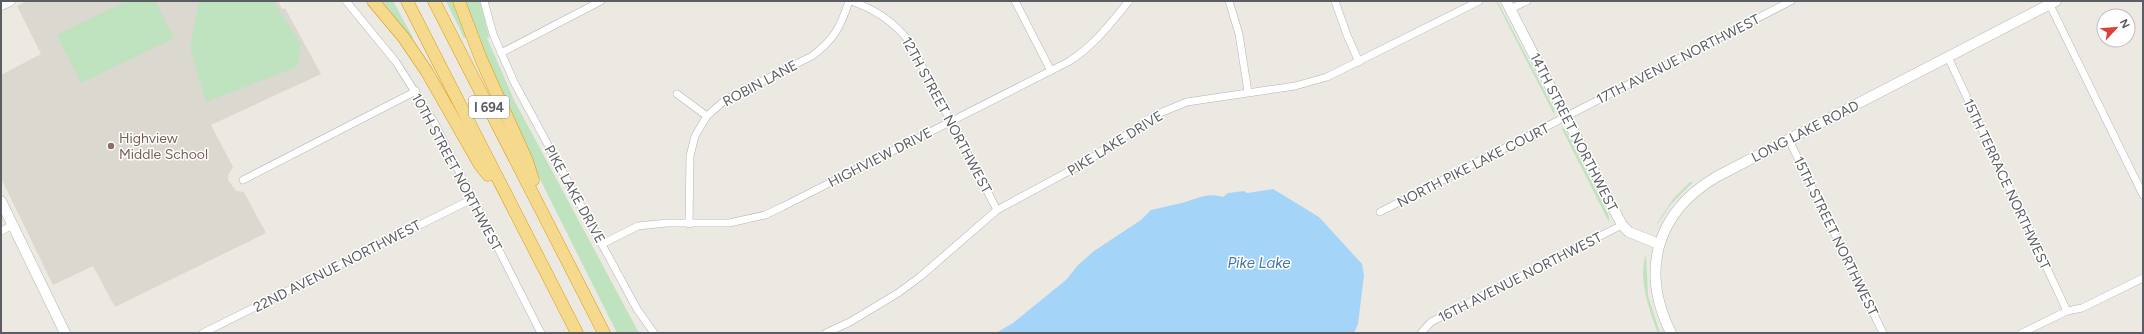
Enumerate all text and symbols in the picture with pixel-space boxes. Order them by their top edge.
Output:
north arrow [2096,8,2136,48]
street label: 17TH AVENUE NORTHWEST [1594,11,1763,108]
text: N [2117,17,2132,31]
street label: 12TH STREET NORTHWEST [898,34,995,197]
street label: 14TH STREET NORTHWEST [1526,50,1621,215]
street label: ROBIN LANE [720,57,800,110]
street label: 10TH STREET NORTHWEST [408,91,506,254]
road number: I 694 [469,96,509,118]
street label: 15TH TERRACE NORTHWEST [1959,96,2054,273]
street label: LONG LAKE ROAD [1749,97,1862,166]
street label: PIKE LAKE DRIVE [1064,107,1166,180]
street label: NORTH PIKE LAKE COURT [1394,119,1552,211]
street label: HIGHVIEW DRIVE [825,124,935,191]
place label: Highview Middle School [119,130,208,163]
marker: Highview Middle School [106,141,116,151]
street label: PIKE LAKE DRIVE [541,142,609,246]
street label: 15TH STREET NORTHWEST [1790,154,1882,319]
street label: 22ND AVENUE NORTHWEST [251,217,424,316]
street label: 16TH AVENUE NORTHWEST [1436,229,1605,326]
water label: Pike Lake [1227,254,1291,272]

